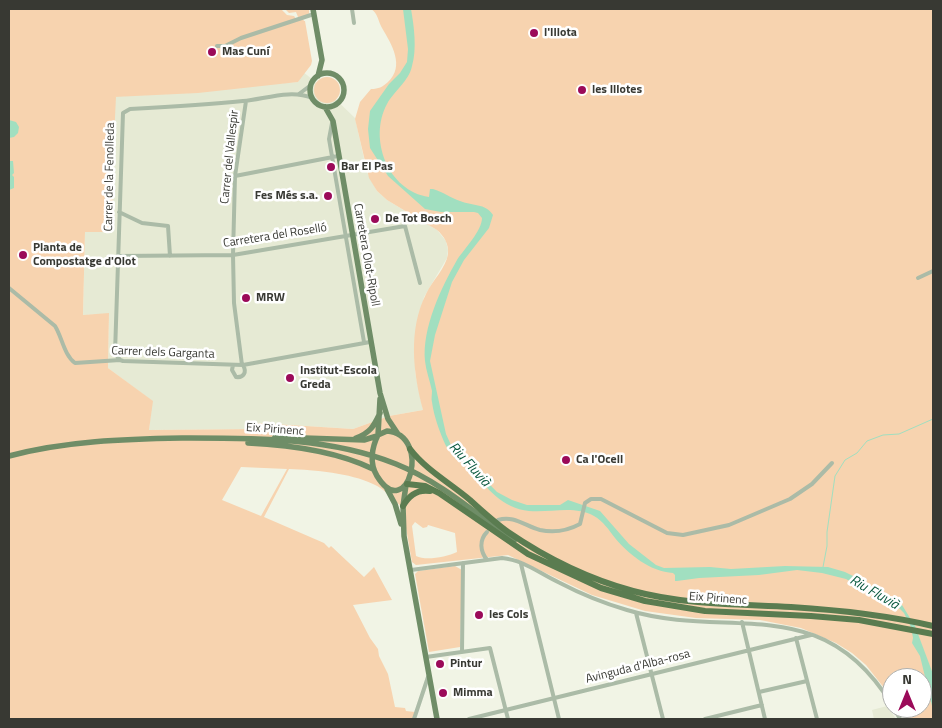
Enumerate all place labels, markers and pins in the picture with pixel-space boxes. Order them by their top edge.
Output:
place label: l'Illota [544,26,577,40]
marker: l'Illota [528,27,540,39]
place label: Mas Cuní [222,45,270,59]
marker: Mas Cuní [206,46,218,58]
place label: les Illotes [592,83,642,97]
marker: les Illotes [576,84,588,96]
place label: Bar El Pas [341,160,393,174]
marker: Bar El Pas [325,161,337,173]
place label: Fes Més s.a. [255,189,318,203]
marker: Fes Més s.a. [322,190,334,202]
place label: De Tot Bosch [385,212,452,226]
marker: De Tot Bosch [369,213,381,225]
place label: Planta de Compostatge d'Olot [33,241,136,269]
marker: Planta de Compostatge d'Olot [17,249,29,261]
place label: MRW [256,291,285,305]
marker: MRW [240,292,252,304]
place label: Institut-Escola Greda [300,364,377,392]
marker: Institut-Escola Greda [284,372,296,384]
place label: Ca l'Ocell [576,453,623,467]
marker: Ca l'Ocell [560,454,572,466]
place label: les Cols [489,608,528,622]
marker: les Cols [473,609,485,621]
place label: Pintur [450,657,482,671]
marker: Pintur [434,658,446,670]
place label: Mimma [453,686,493,700]
marker: Mimma [437,687,449,699]

